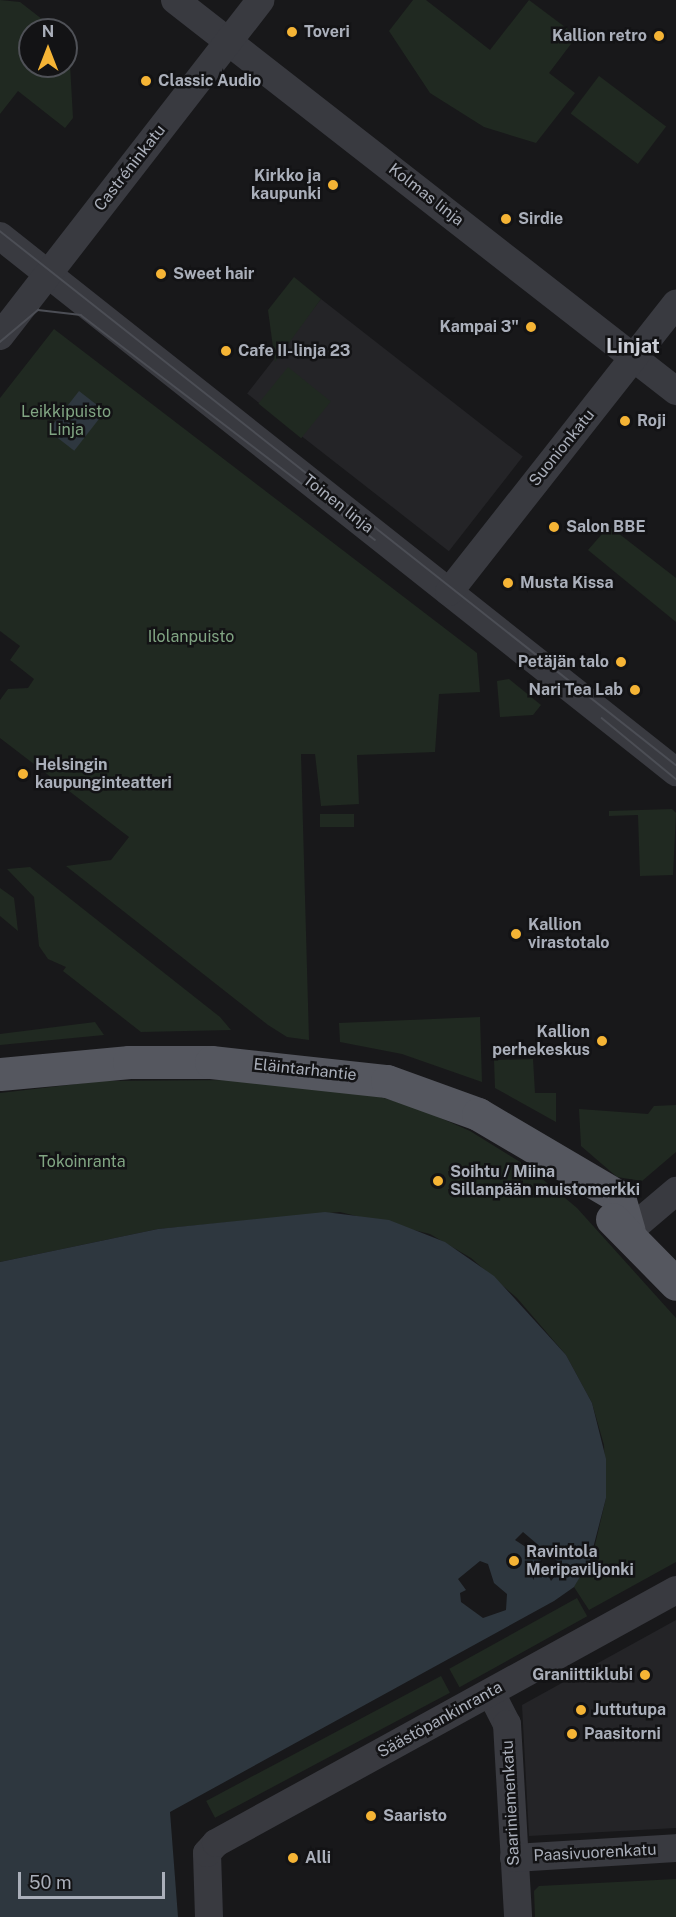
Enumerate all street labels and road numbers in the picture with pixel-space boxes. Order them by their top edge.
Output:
street label: Castréninkatu [90,121,170,215]
street label: Kolmas linja [385,160,467,230]
street label: Suonionkatu [525,406,599,490]
street label: Toinen linja [299,471,377,537]
street label: Eläintarhantie [252,1055,358,1085]
street label: Säästöpankinranta [374,1678,506,1762]
street label: Saariniemenkatu [498,1740,524,1866]
street label: Paasivuorenkatu [533,1840,657,1866]

